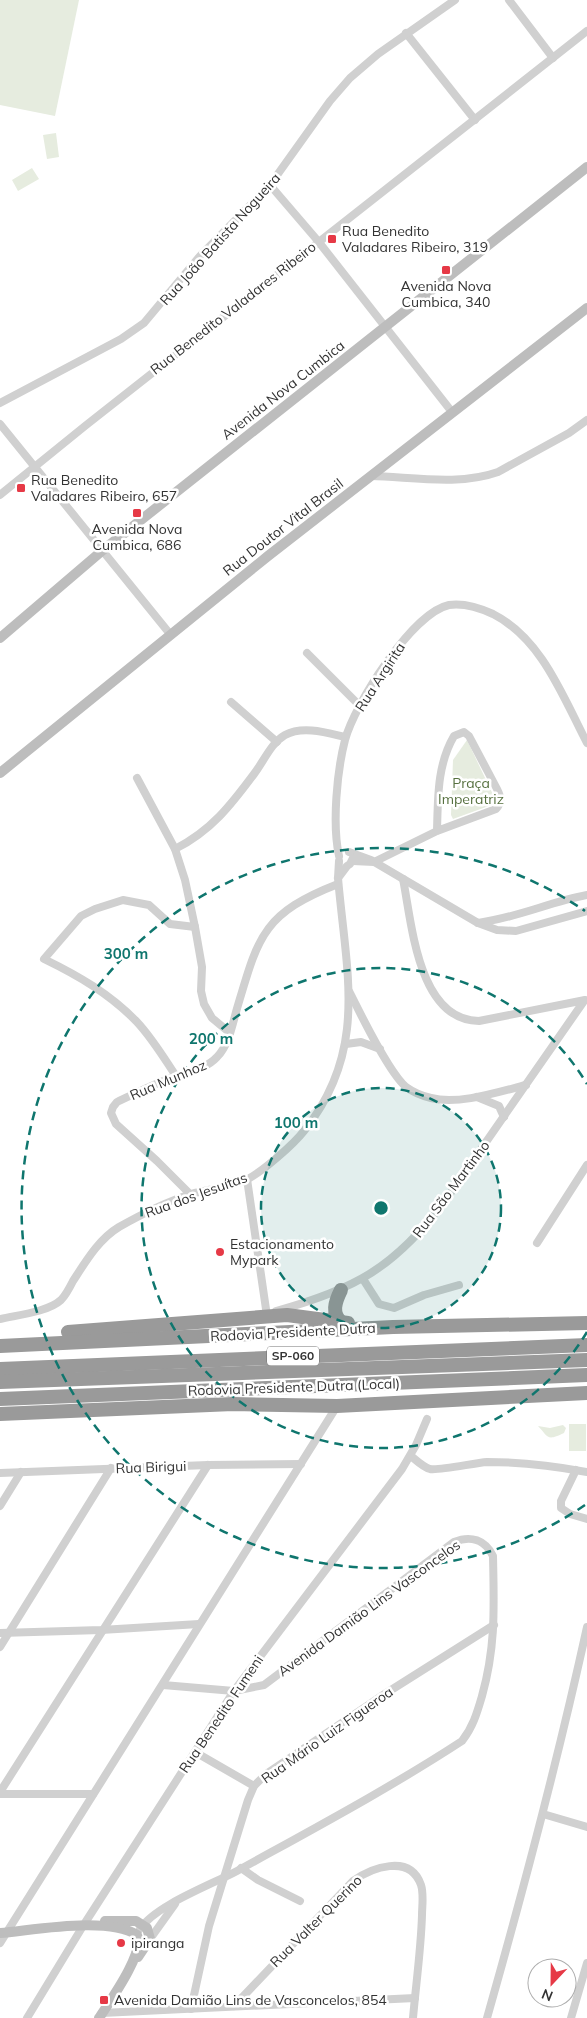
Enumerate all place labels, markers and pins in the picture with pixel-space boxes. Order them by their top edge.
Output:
place label: Rua Benedito Valadares Ribeiro, 319 [342,222,488,256]
marker: Rua Benedito Valadares Ribeiro, 319 [326,233,338,245]
marker: Avenida Nova Cumbica, 340 [440,264,452,276]
place label: Avenida Nova Cumbica, 340 [401,277,491,311]
place label: Rua Benedito Valadares Ribeiro, 657 [31,471,177,505]
marker: Rua Benedito Valadares Ribeiro, 657 [15,482,27,494]
marker: Avenida Nova Cumbica, 686 [131,507,143,519]
place label: Avenida Nova Cumbica, 686 [92,520,182,554]
centre of rings [372,1199,390,1217]
place label: Estacionamento Mypark [230,1235,334,1269]
marker: Estacionamento Mypark [214,1246,226,1258]
place label: ipiranga [131,1934,185,1952]
marker: ipiranga [115,1937,127,1949]
place label: Avenida Damião Lins de Vasconcelos, 854 [114,1991,387,2009]
marker: Avenida Damião Lins de Vasconcelos, 854 [98,1994,110,2006]

